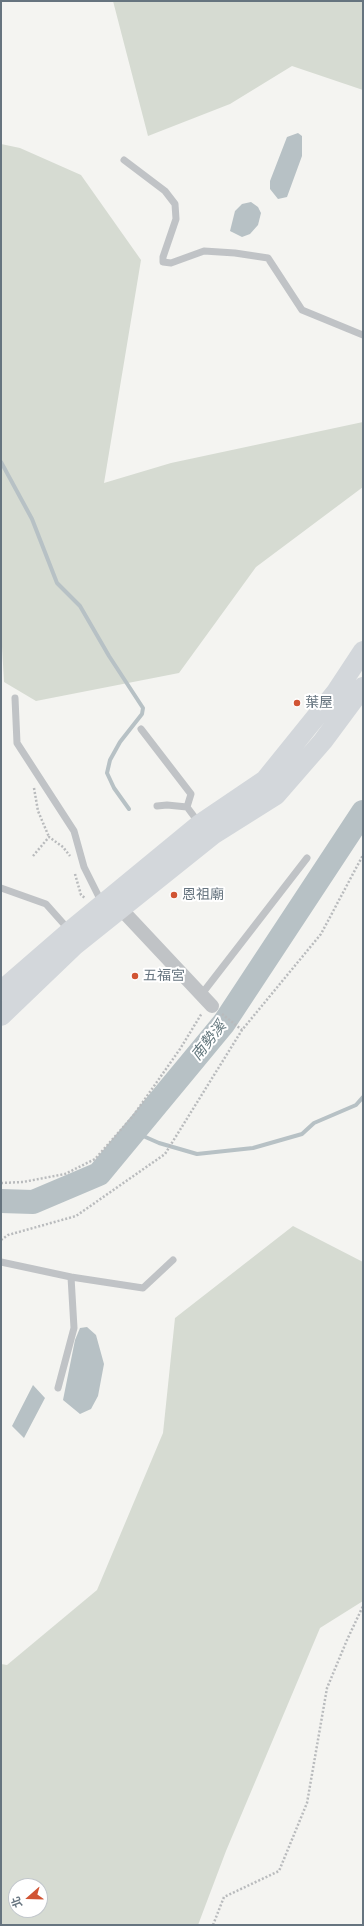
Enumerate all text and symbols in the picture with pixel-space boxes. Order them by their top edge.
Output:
place label: 葉屋 [305,695,333,711]
marker: 葉屋 [292,698,302,708]
place label: 恩祖廟 [182,887,224,903]
marker: 恩祖廟 [169,890,179,900]
place label: 五福宮 [143,968,185,984]
marker: 五福宮 [130,971,140,981]
water label: 南勢溪 [188,1018,230,1064]
north arrow [8,1878,48,1918]
text: 北 [9,1895,25,1909]

